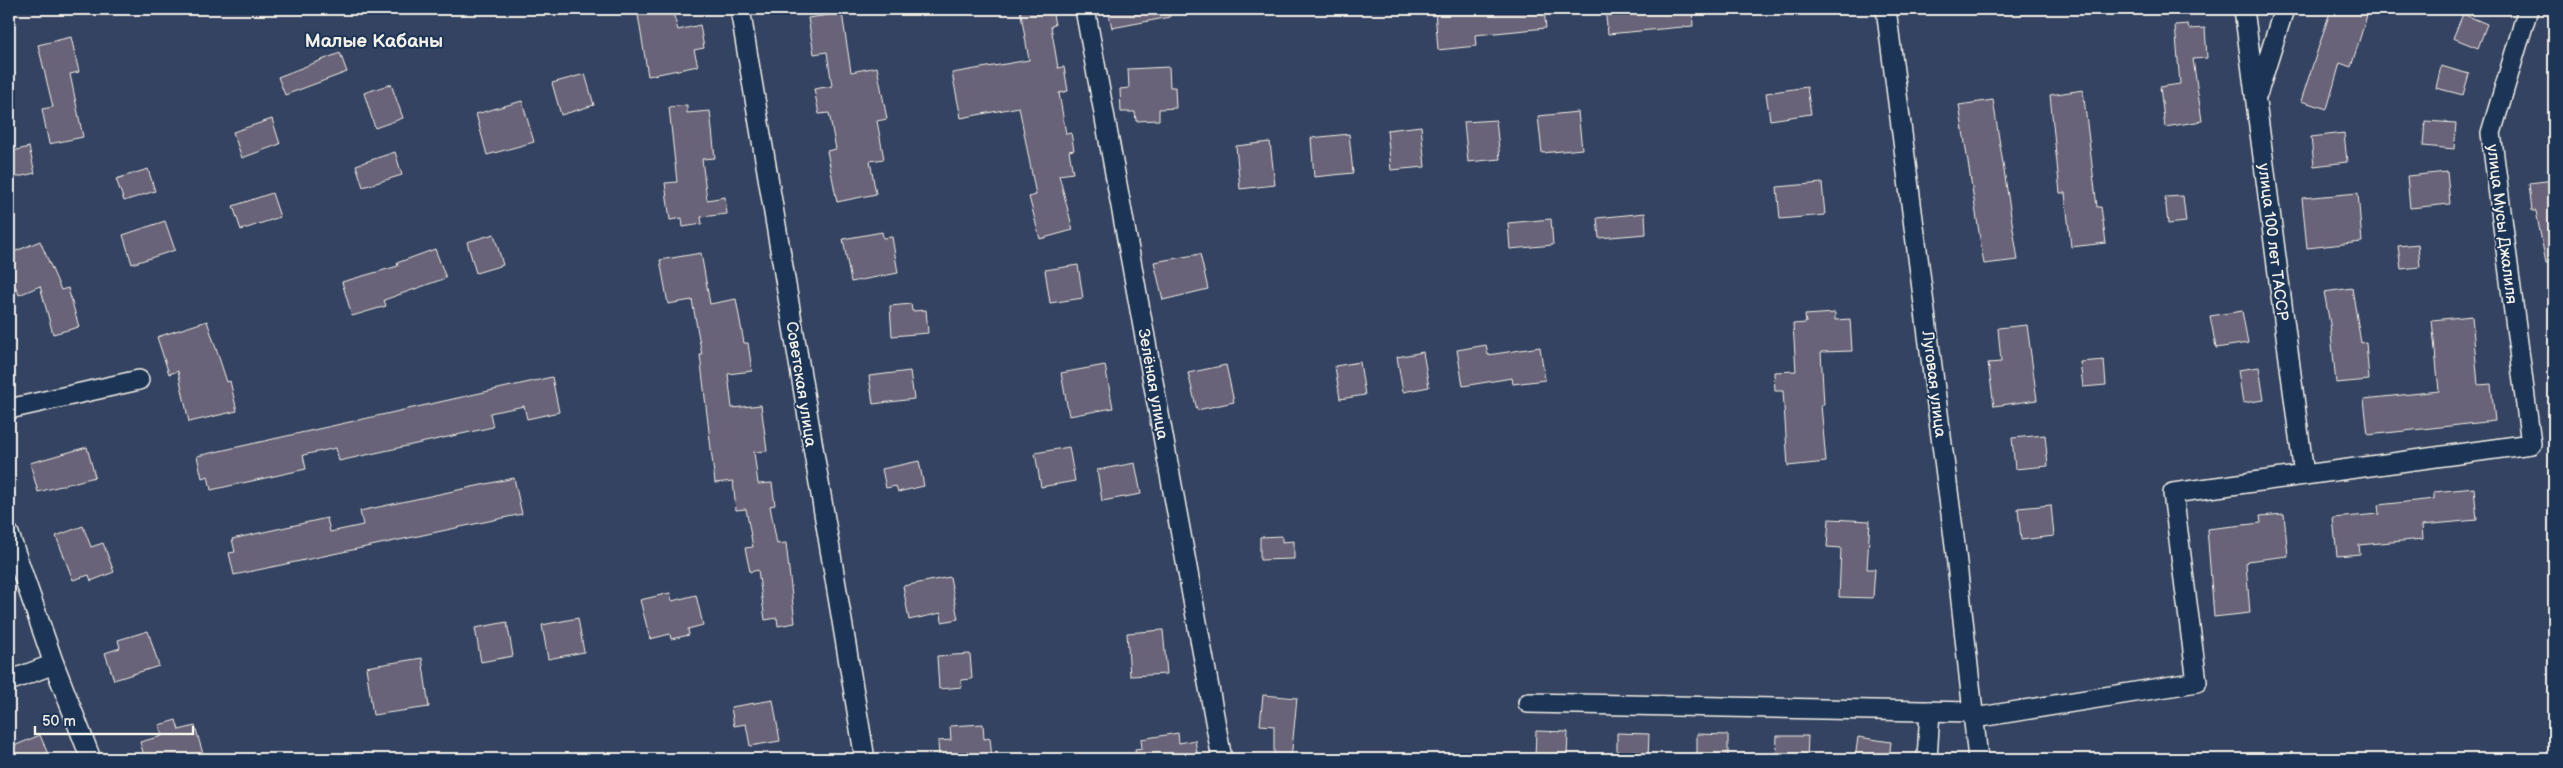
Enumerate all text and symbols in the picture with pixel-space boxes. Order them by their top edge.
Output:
district label: Малые Кабаны [305,30,443,53]
street label: улица Мусы Джалиля [2482,143,2521,305]
street label: улица 100 лет ТАССР [2253,162,2292,322]
street label: Советская улица [781,320,820,449]
street label: Зелёная улица [1133,327,1172,442]
street label: Луговая улица [1917,329,1950,439]
scale bar [35,703,192,735]
text: 50 m [42,712,76,731]

